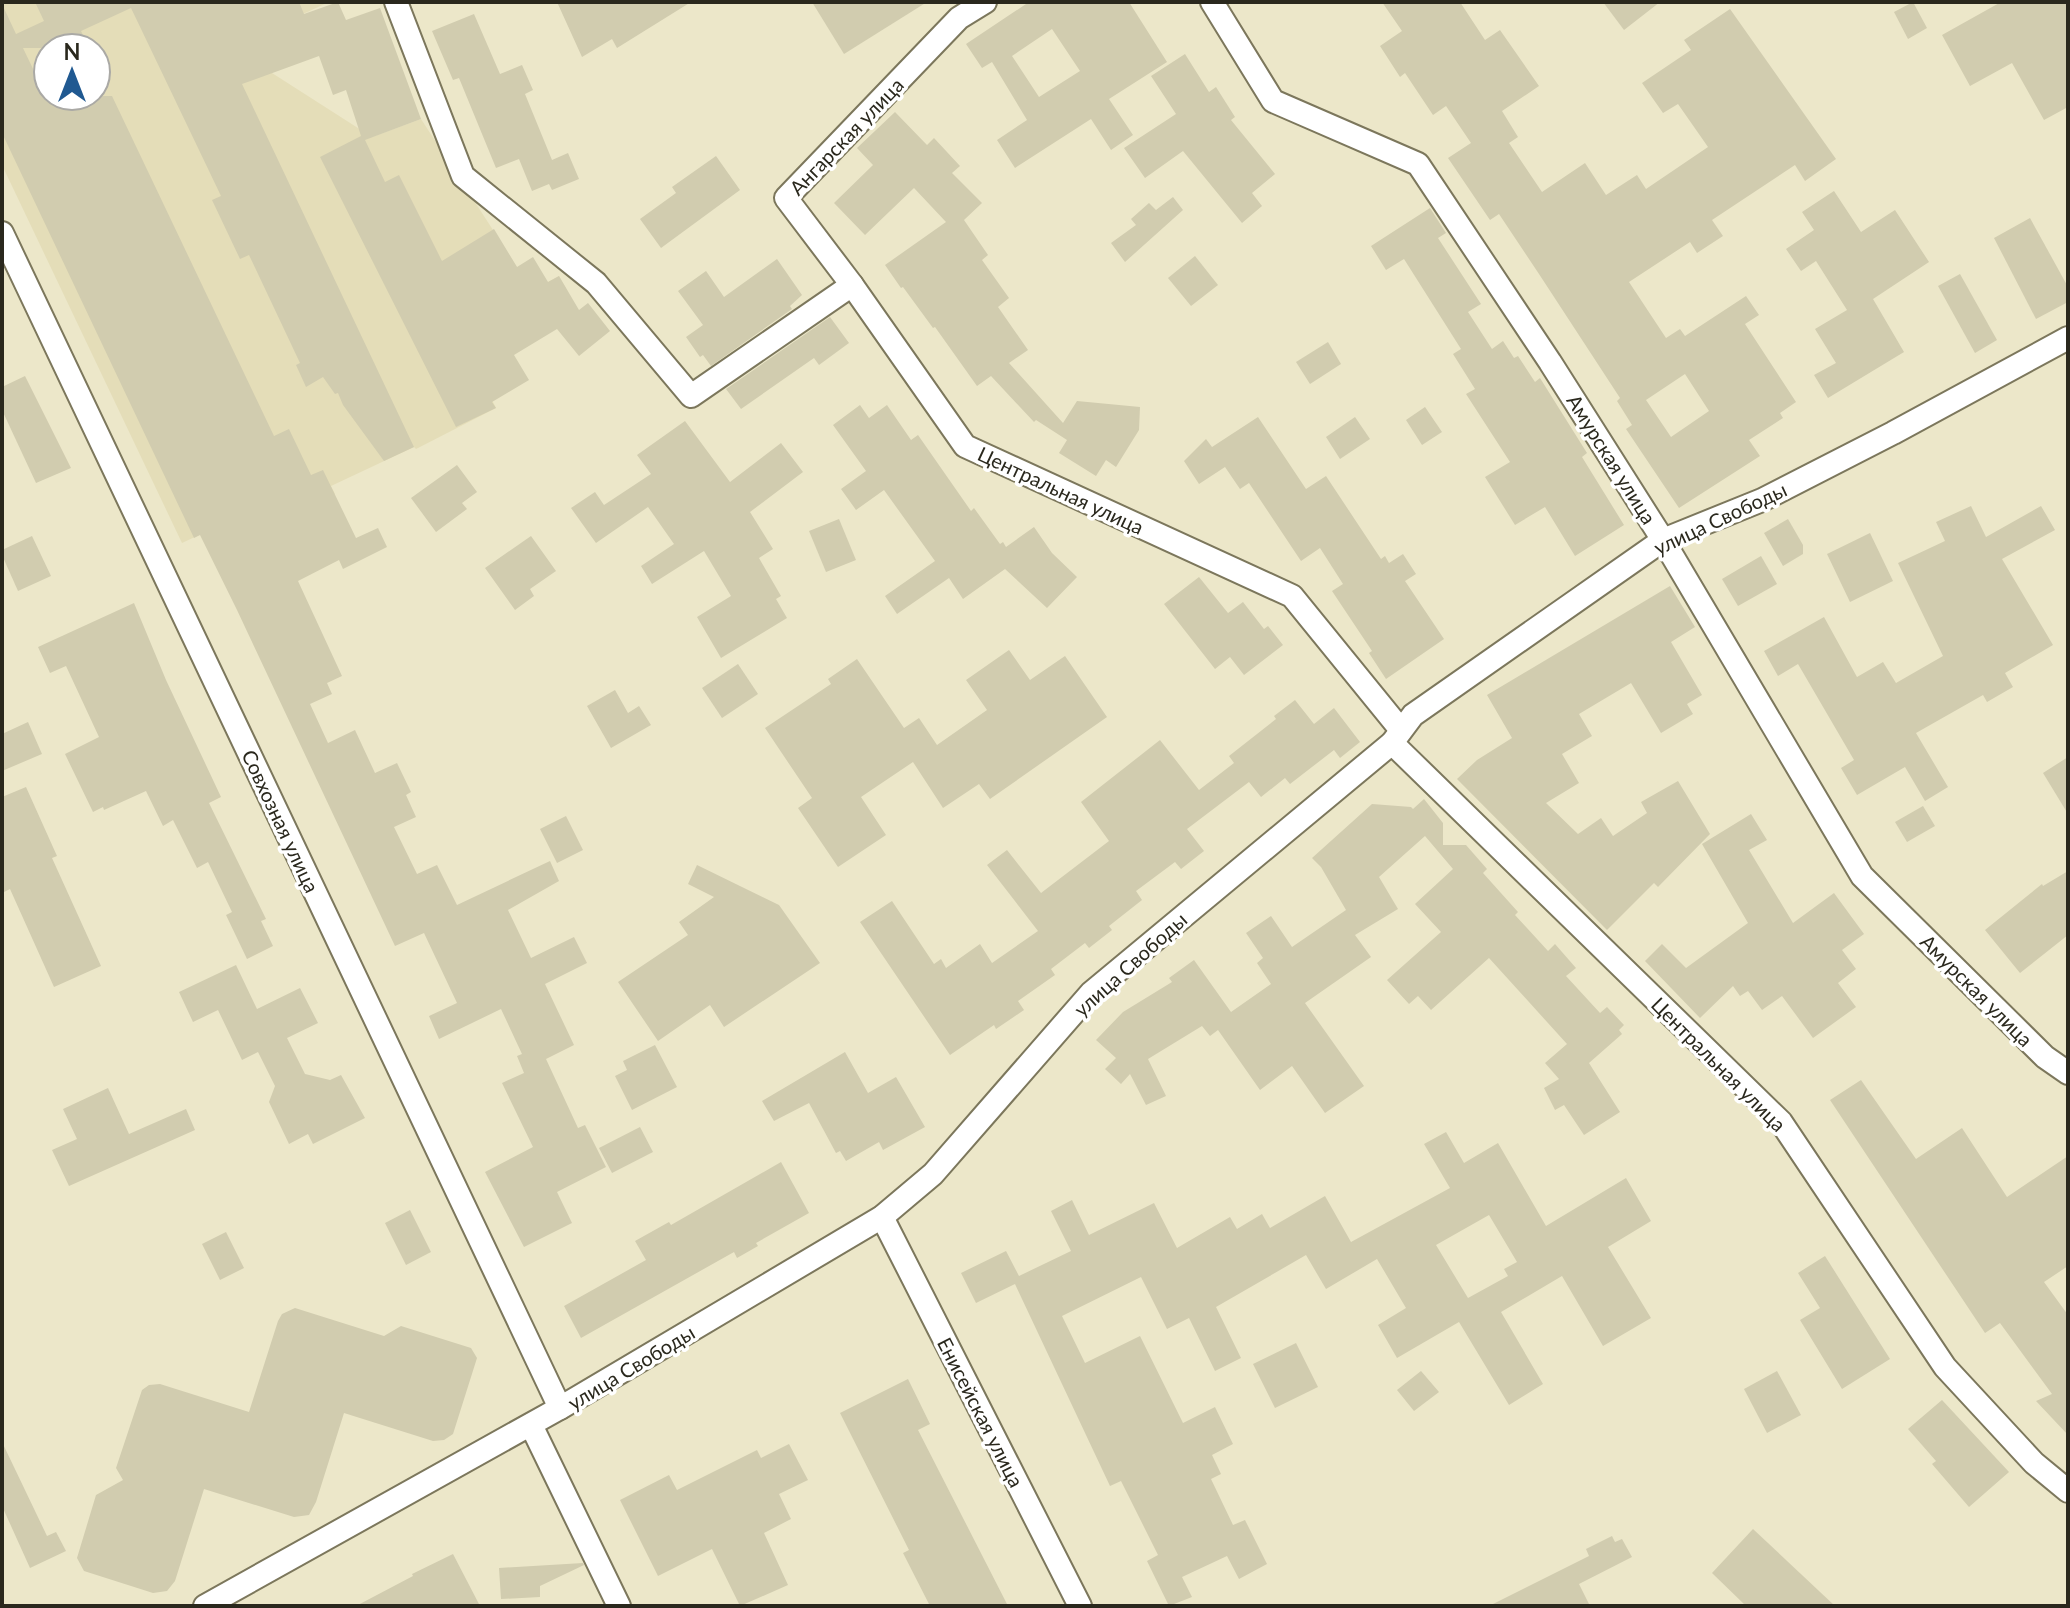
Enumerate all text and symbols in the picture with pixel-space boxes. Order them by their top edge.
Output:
north arrow [32,32,112,112]
text: N [64,38,80,65]
street label: Ангарская улица [784,72,908,200]
street label: Амурская улица [1562,390,1662,528]
street label: Центральная улица [974,441,1148,539]
street label: улица Свободы [1650,477,1790,559]
street label: Совхозная улица [237,746,325,896]
street label: улица Свободы [1069,907,1191,1021]
street label: Амурская улица [1916,929,2038,1051]
street label: Центральная улица [1647,992,1791,1136]
street label: улица Свободы [563,1320,699,1414]
street label: Енисейская улица [933,1333,1029,1491]

